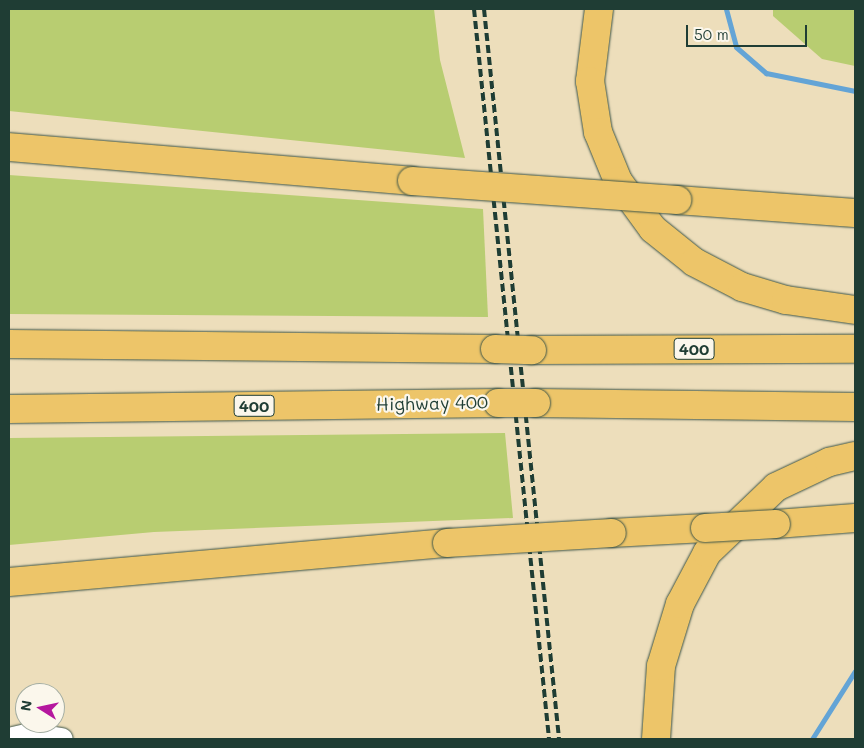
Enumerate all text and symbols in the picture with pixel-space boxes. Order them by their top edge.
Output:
scale bar [689,15,810,47]
text: 50 m [694,24,729,44]
road number: 400 [673,336,715,362]
street label: Highway 400 [376,391,488,415]
road number: 400 [233,392,275,420]
north arrow [15,683,65,733]
text: N [15,699,36,712]

